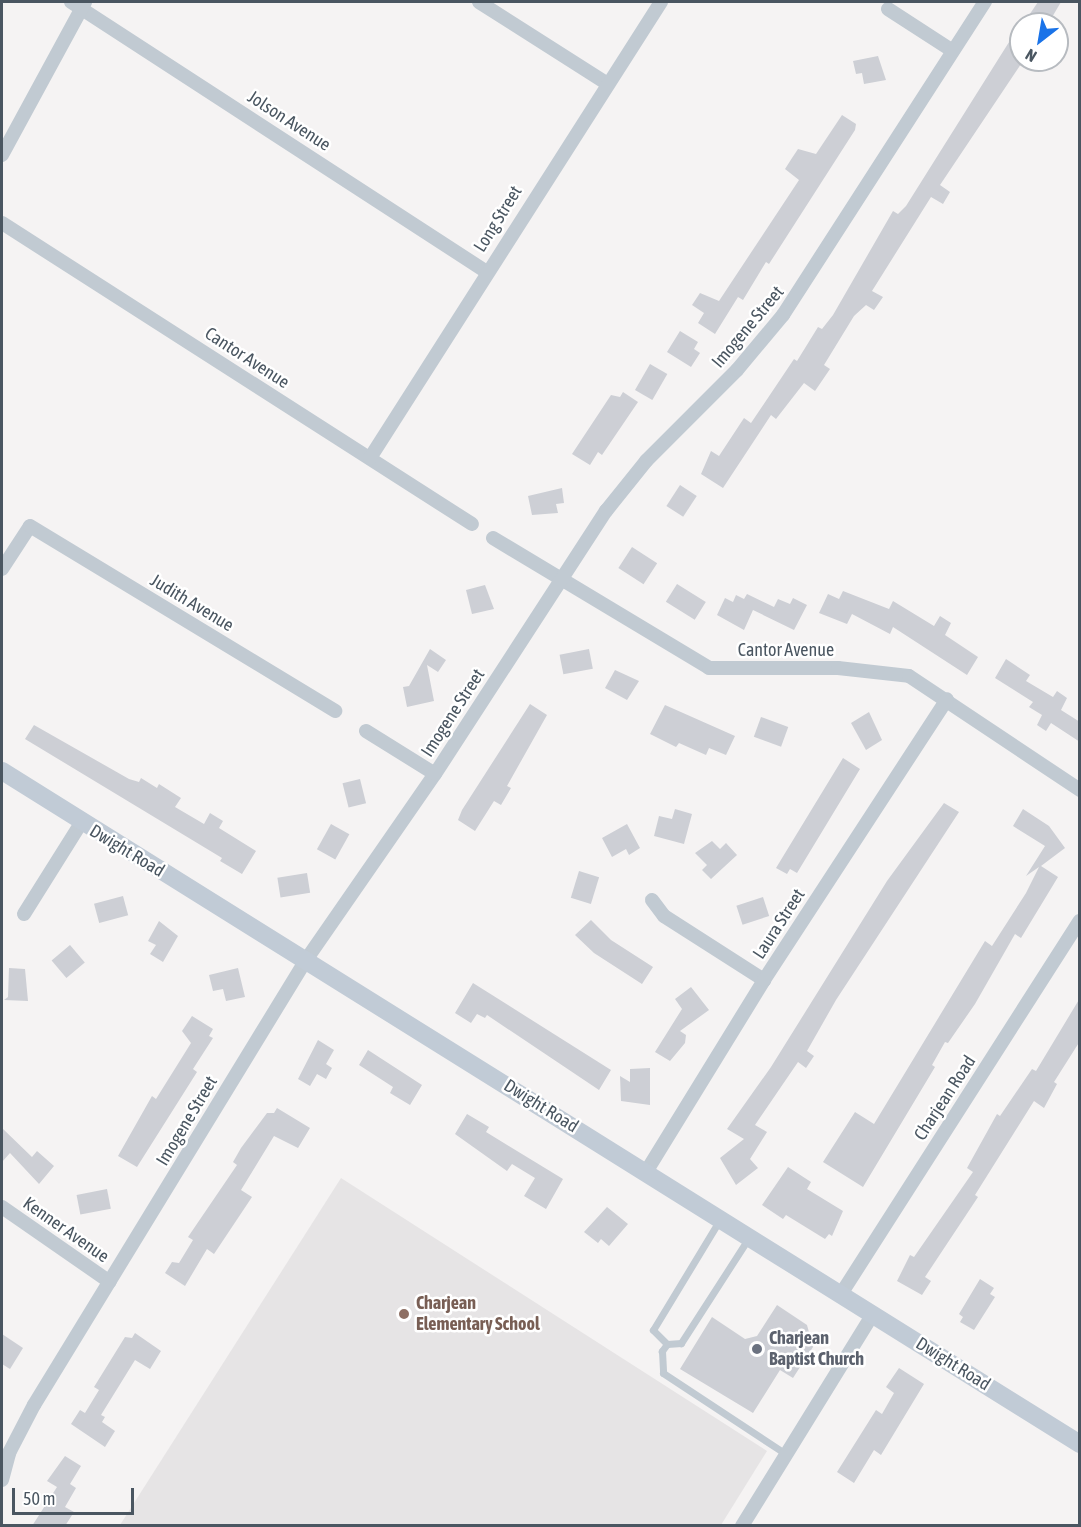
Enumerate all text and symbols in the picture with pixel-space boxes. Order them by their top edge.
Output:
north arrow [1009,12,1069,72]
text: N [1022,46,1039,66]
street label: Jolson Avenue [243,86,335,156]
street label: Long Street [469,182,527,256]
street label: Imogene Street [707,282,789,372]
street label: Cantor Avenue [201,323,293,393]
street label: Judith Avenue [146,570,238,636]
street label: Cantor Avenue [738,639,834,661]
street label: Imogene Street [417,665,489,761]
street label: Dwight Road [86,820,168,882]
street label: Laura Street [748,885,810,963]
street label: Charjean Road [910,1052,980,1144]
street label: Imogene Street [152,1072,222,1170]
street label: Dwight Road [500,1075,582,1137]
street label: Kenner Avenue [19,1193,113,1267]
place label: Charjean Elementary School [416,1293,540,1336]
marker: Charjean Elementary School [397,1307,411,1321]
place label: Charjean Baptist Church [769,1328,864,1370]
street label: Dwight Road [912,1333,994,1395]
marker: Charjean Baptist Church [750,1342,764,1356]
scale bar [15,1476,136,1514]
text: 50 m [23,1488,55,1509]

